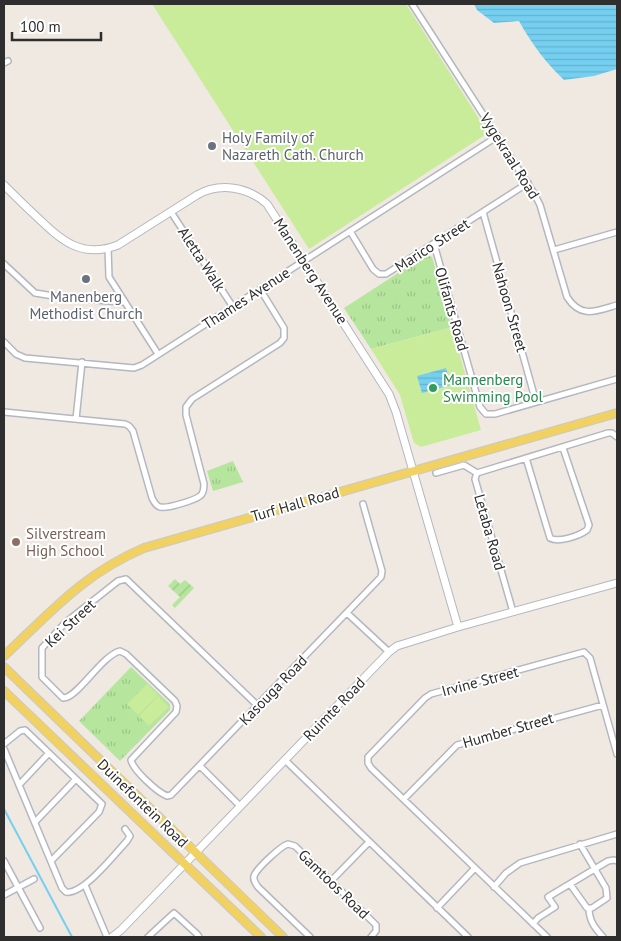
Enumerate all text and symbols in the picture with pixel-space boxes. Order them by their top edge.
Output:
scale bar [12,10,101,42]
text: 100 m [20,17,61,36]
street label: Vygekraal Road [475,109,544,203]
place label: Holy Family of Nazareth Cath. Church [222,128,364,164]
marker: Holy Family of Nazareth Cath. Church [206,140,218,152]
street label: Manenberg Avenue [270,214,352,328]
street label: Marico Street [391,214,473,276]
street label: Aletta Walk [174,223,230,295]
street label: Nahoon Street [488,260,532,354]
street label: Thames Avenue [199,263,293,333]
street label: Olifants Road [431,265,473,353]
marker: Manenberg Methodist Church [80,273,92,285]
place label: Manenberg Methodist Church [29,287,143,323]
place label: Mannenberg Swimming Pool [443,370,544,406]
marker: Mannenberg Swimming Pool [427,382,439,394]
street label: Turf Hall Road [249,482,341,526]
street label: Letaba Road [470,492,510,572]
place label: Silverstream High School [26,524,106,560]
marker: Silverstream High School [10,536,22,548]
street label: Kei Street [41,595,99,651]
street label: Kasouga Road [235,651,311,729]
street label: Irvine Street [439,662,521,700]
street label: Ruimte Road [299,673,369,745]
street label: Humber Street [460,708,556,752]
street label: Duinefontein Road [94,755,192,851]
street label: Gamtoos Road [294,845,374,923]

